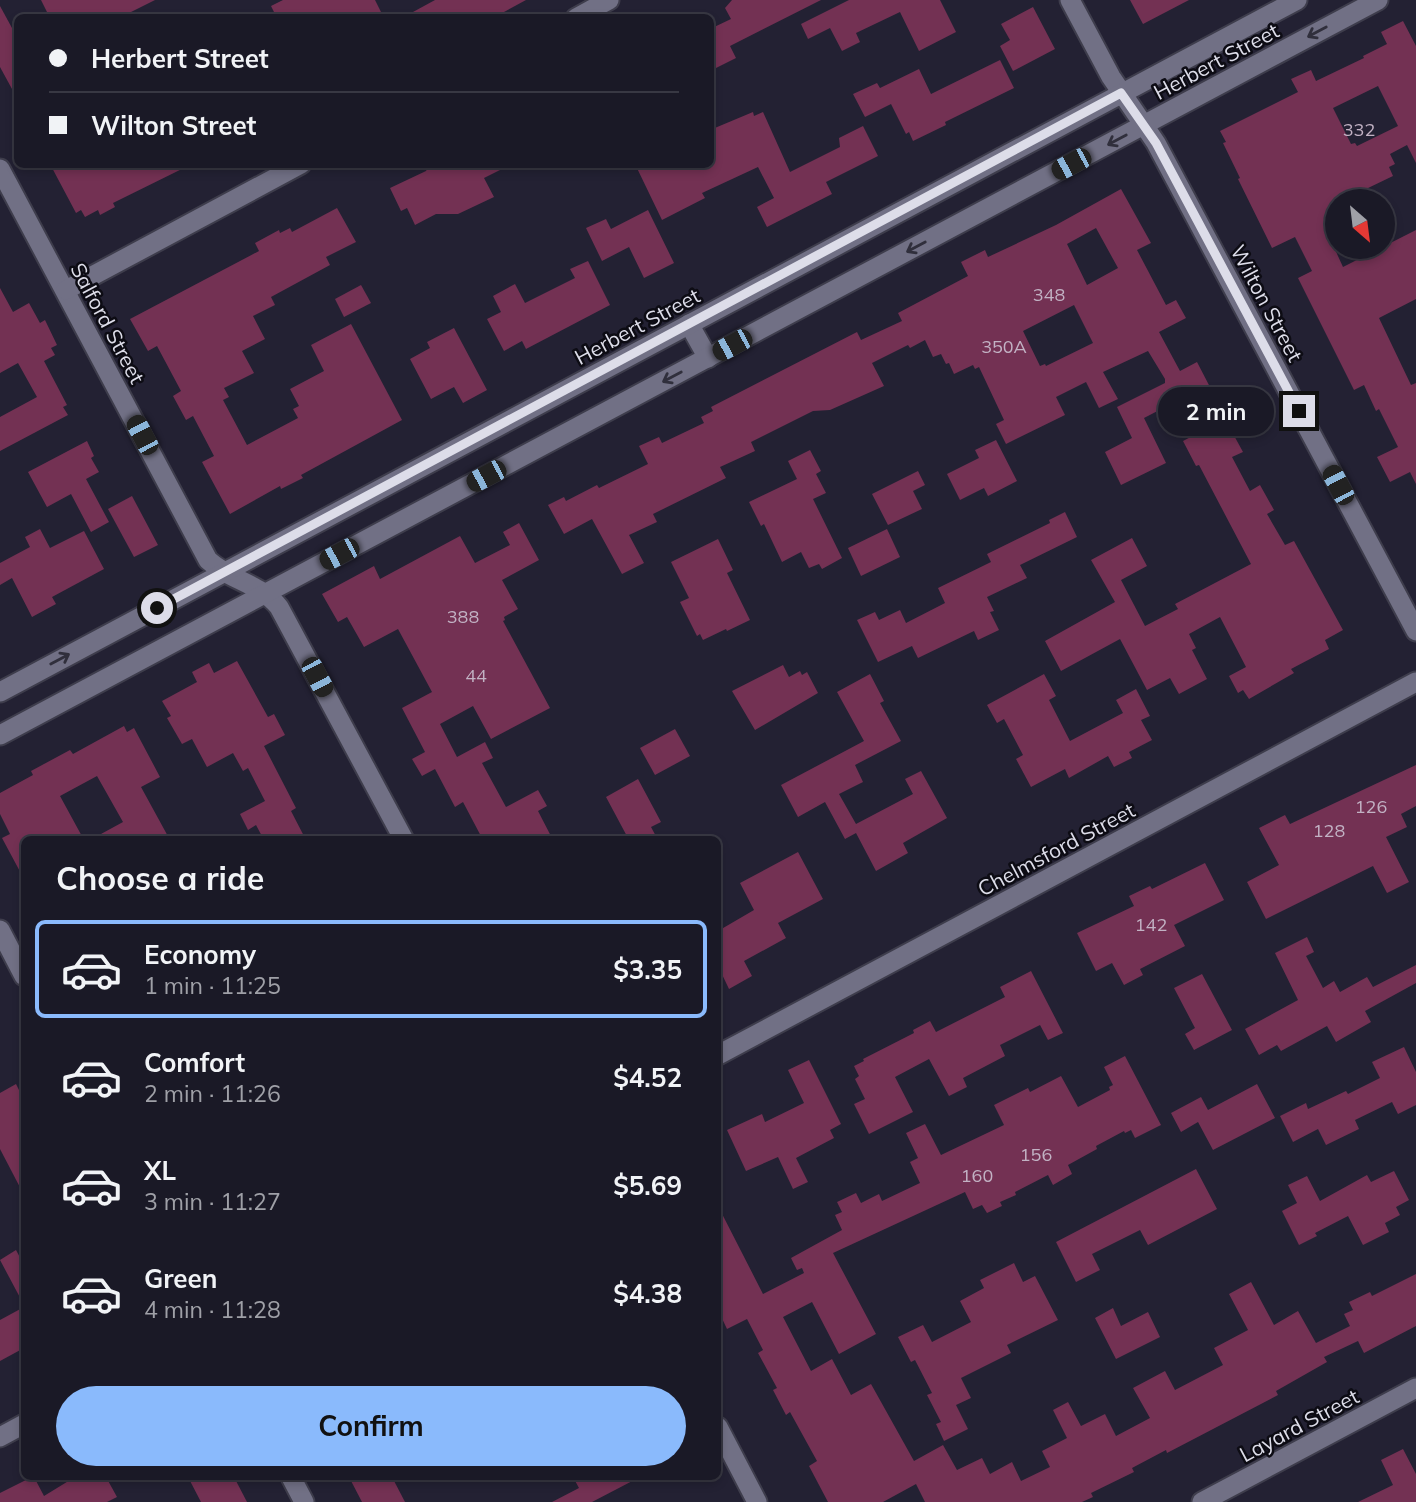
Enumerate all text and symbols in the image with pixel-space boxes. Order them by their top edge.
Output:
street label: Herbert Street [1149,17,1283,105]
one-way arrow [1308,26,1328,40]
text: Herbert Street [91,42,269,75]
text: Wilton Street [91,109,256,142]
house number: 332 [1343,118,1375,141]
one-way arrow [1107,134,1128,147]
car [1048,145,1095,183]
north arrow [1325,189,1395,259]
map controls [1325,189,1395,259]
street label: Wilton Street [1225,240,1309,366]
one-way arrow [906,241,927,254]
street label: Salford Street [65,258,151,388]
street label: Herbert Street [570,282,704,370]
house number: 348 [1033,283,1065,306]
car [709,326,756,364]
house number: 350A [981,335,1027,358]
one-way arrow [662,371,683,384]
callout: 2 min [1159,386,1274,436]
route end [1283,395,1315,427]
text: 2 min [1186,397,1246,426]
car [123,412,162,458]
car [463,457,510,495]
car [1319,462,1358,508]
car [316,535,363,573]
route start [141,592,173,624]
house number: 388 [447,605,479,628]
one-way arrow [49,652,70,666]
car [298,654,337,700]
house number: 44 [465,664,487,687]
house number: 126 [1355,795,1387,818]
street label: Chelmsford Street [973,797,1139,901]
house number: 128 [1313,819,1345,842]
text: Choose a ride [56,858,264,898]
house number: 142 [1135,913,1167,936]
icon: car [60,938,123,1001]
text: Economy [144,938,256,971]
text: $3.35 [613,953,682,986]
text: 1 min · 11:25 [144,971,281,1000]
icon: car [60,1046,123,1109]
text: Comfort [144,1046,245,1079]
text: $4.52 [613,1061,682,1094]
text: 2 min · 11:26 [144,1079,281,1108]
house number: 156 [1020,1143,1052,1166]
icon: car [60,1154,123,1217]
text: XL [144,1154,176,1187]
house number: 160 [961,1164,993,1187]
text: $5.69 [613,1169,682,1202]
text: 3 min · 11:27 [144,1187,281,1216]
icon: car [60,1262,123,1325]
text: Green [144,1262,217,1295]
text: $4.38 [613,1277,682,1310]
text: 4 min · 11:28 [144,1295,281,1324]
street label: Layard Street [1235,1383,1363,1467]
button: Confirm [56,1386,686,1466]

